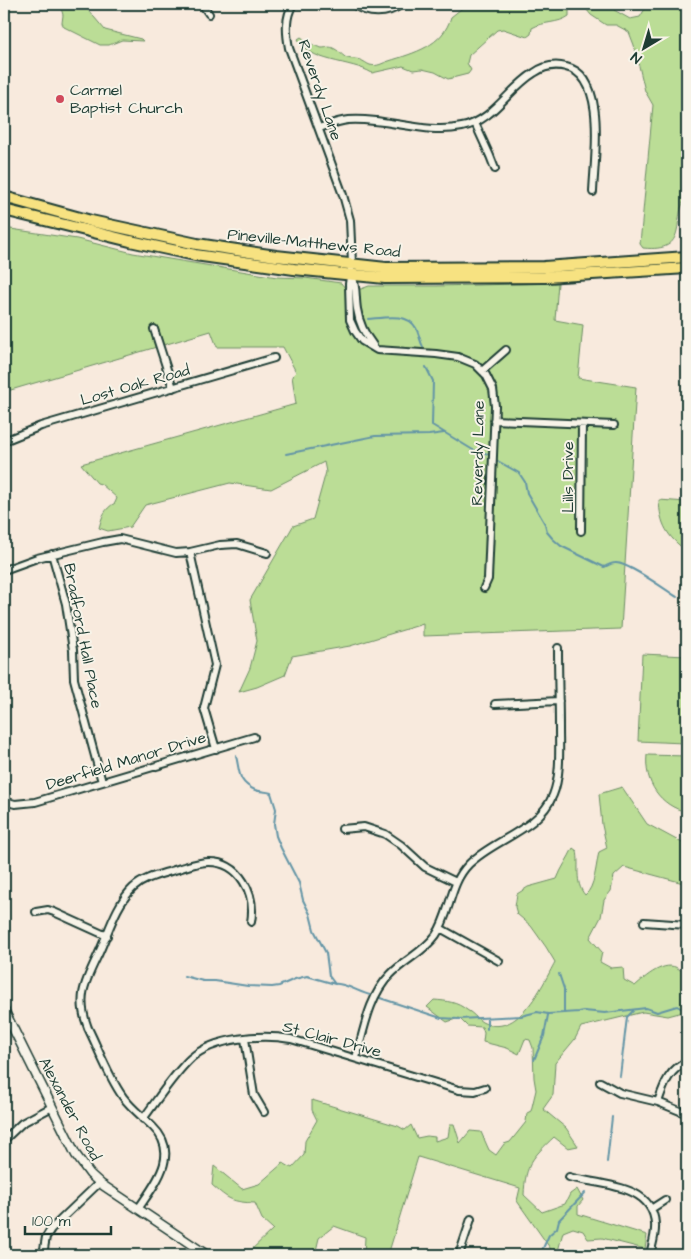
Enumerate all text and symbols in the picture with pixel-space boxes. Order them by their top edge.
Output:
north arrow [618,22,668,72]
street label: Reverdy Lane [292,37,348,144]
text: N [627,47,646,68]
place label: Carmel Baptist Church [70,79,183,119]
marker: Carmel Baptist Church [54,93,66,105]
street label: Pineville-Matthews Road [226,223,402,263]
street label: Lost Oak Road [78,359,192,411]
street label: Reverdy Lane [466,400,491,506]
street label: Lills Drive [557,441,579,513]
street label: Bradford Hall Place [58,562,108,711]
street label: Deerfield Manor Drive [43,726,209,796]
street label: St Clair Drive [280,1015,384,1063]
street label: Alexander Road [34,1054,106,1164]
scale bar [25,1204,111,1236]
text: 100 m [32,1211,71,1232]

